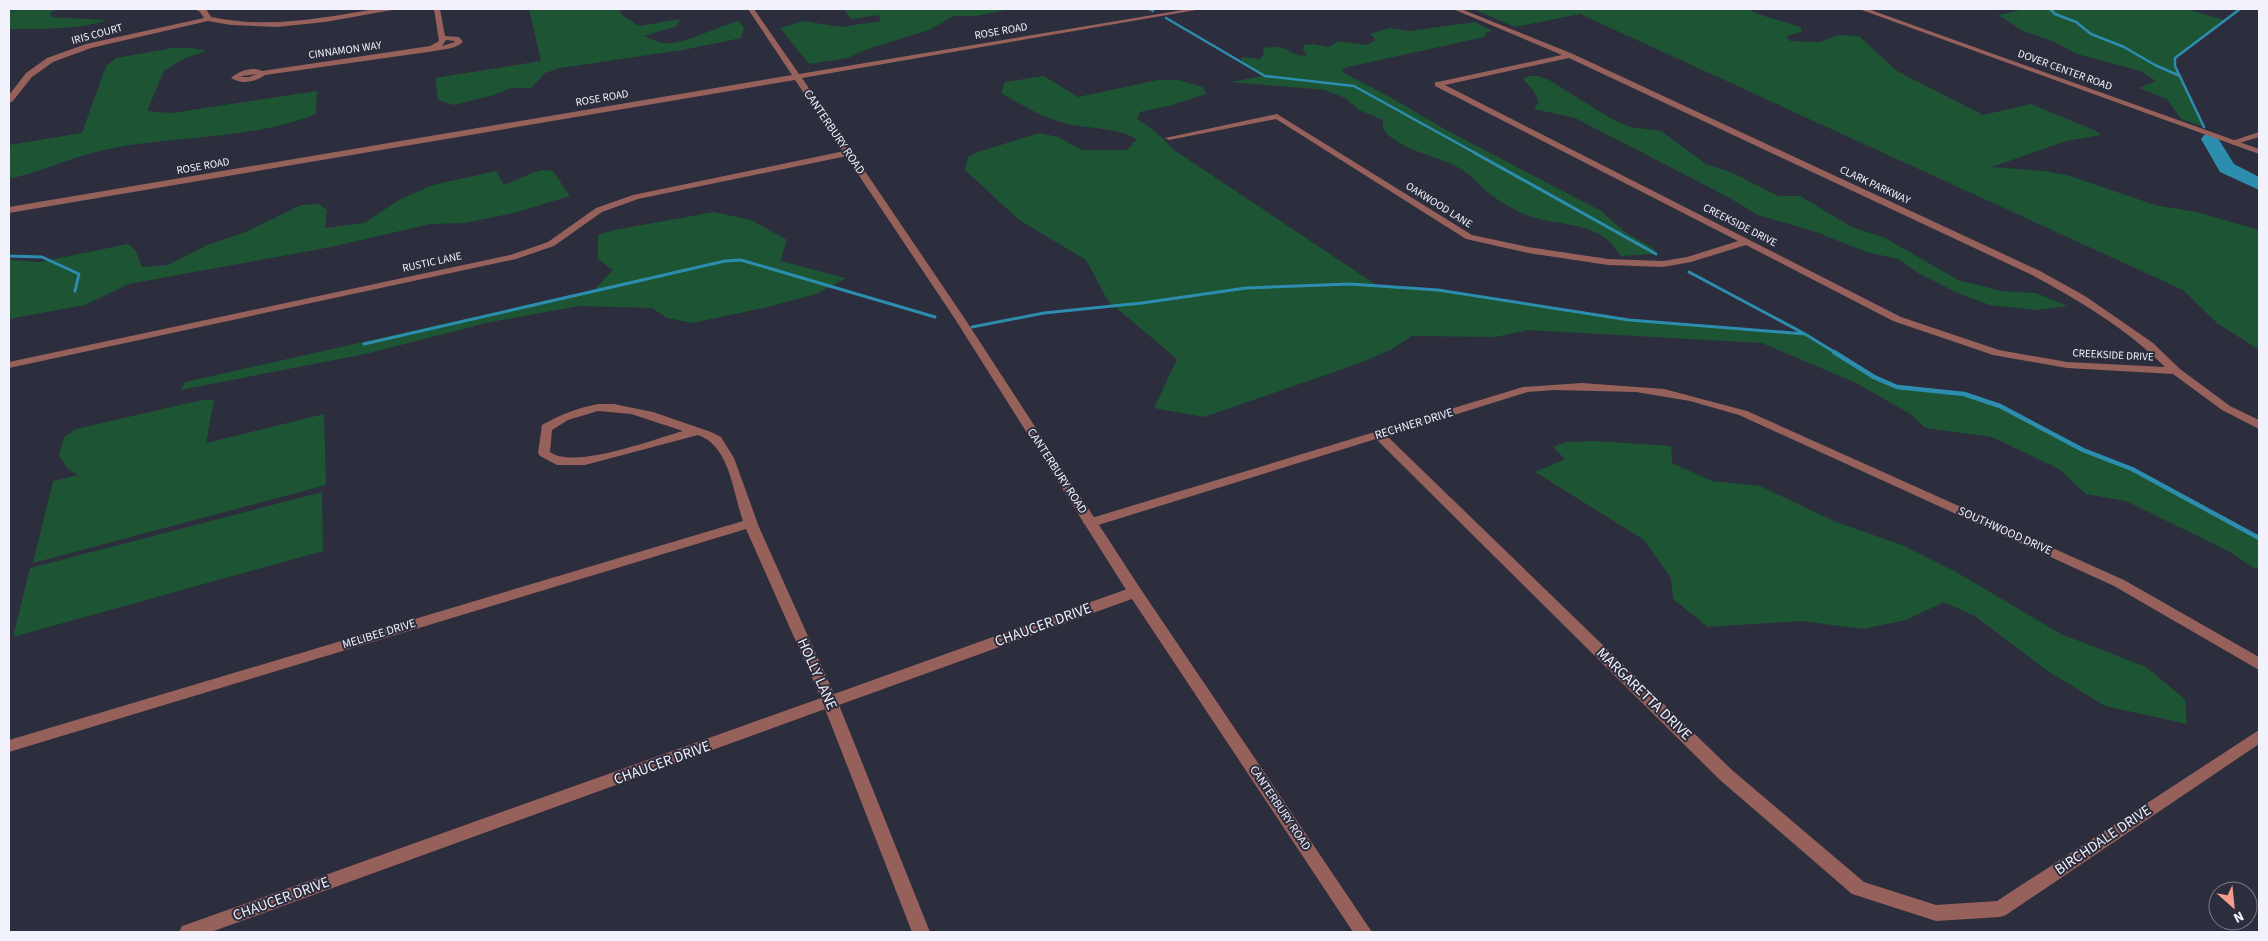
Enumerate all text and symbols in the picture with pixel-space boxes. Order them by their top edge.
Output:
street label: ROSE ROAD [973,19,1029,43]
street label: IRIS COURT [70,20,124,48]
street label: CINNAMON WAY [307,37,383,63]
street label: DOVER CENTER ROAD [2016,46,2114,94]
street label: ROSE ROAD [574,86,630,110]
street label: CANTERBURY ROAD [799,86,869,178]
street label: ROSE ROAD [175,154,231,178]
street label: CLARK PARKWAY [1837,162,1913,208]
street label: OAKWOOD LANE [1403,179,1475,232]
street label: CREEKSIDE DRIVE [1700,200,1780,250]
street label: RUSTIC LANE [401,248,463,276]
street label: CREEKSIDE DRIVE [2072,345,2154,365]
street label: RECHNER DRIVE [1373,404,1455,444]
street label: CANTERBURY ROAD [1023,425,1091,517]
street label: SOUTHWOOD DRIVE [1955,503,2055,559]
street label: CHAUCER DRIVE [992,598,1094,652]
street label: MELIBEE DRIVE [340,615,418,653]
street label: HOLLY LANE [792,635,842,713]
street label: MARGARETTA DRIVE [1592,643,1696,745]
street label: CHAUCER DRIVE [611,736,713,790]
street label: CANTERBURY ROAD [1245,762,1315,854]
street label: BIRCHDALE DRIVE [2051,800,2156,880]
street label: CHAUCER DRIVE [230,872,332,926]
north arrow [2208,881,2258,931]
text: N [2230,906,2247,928]

